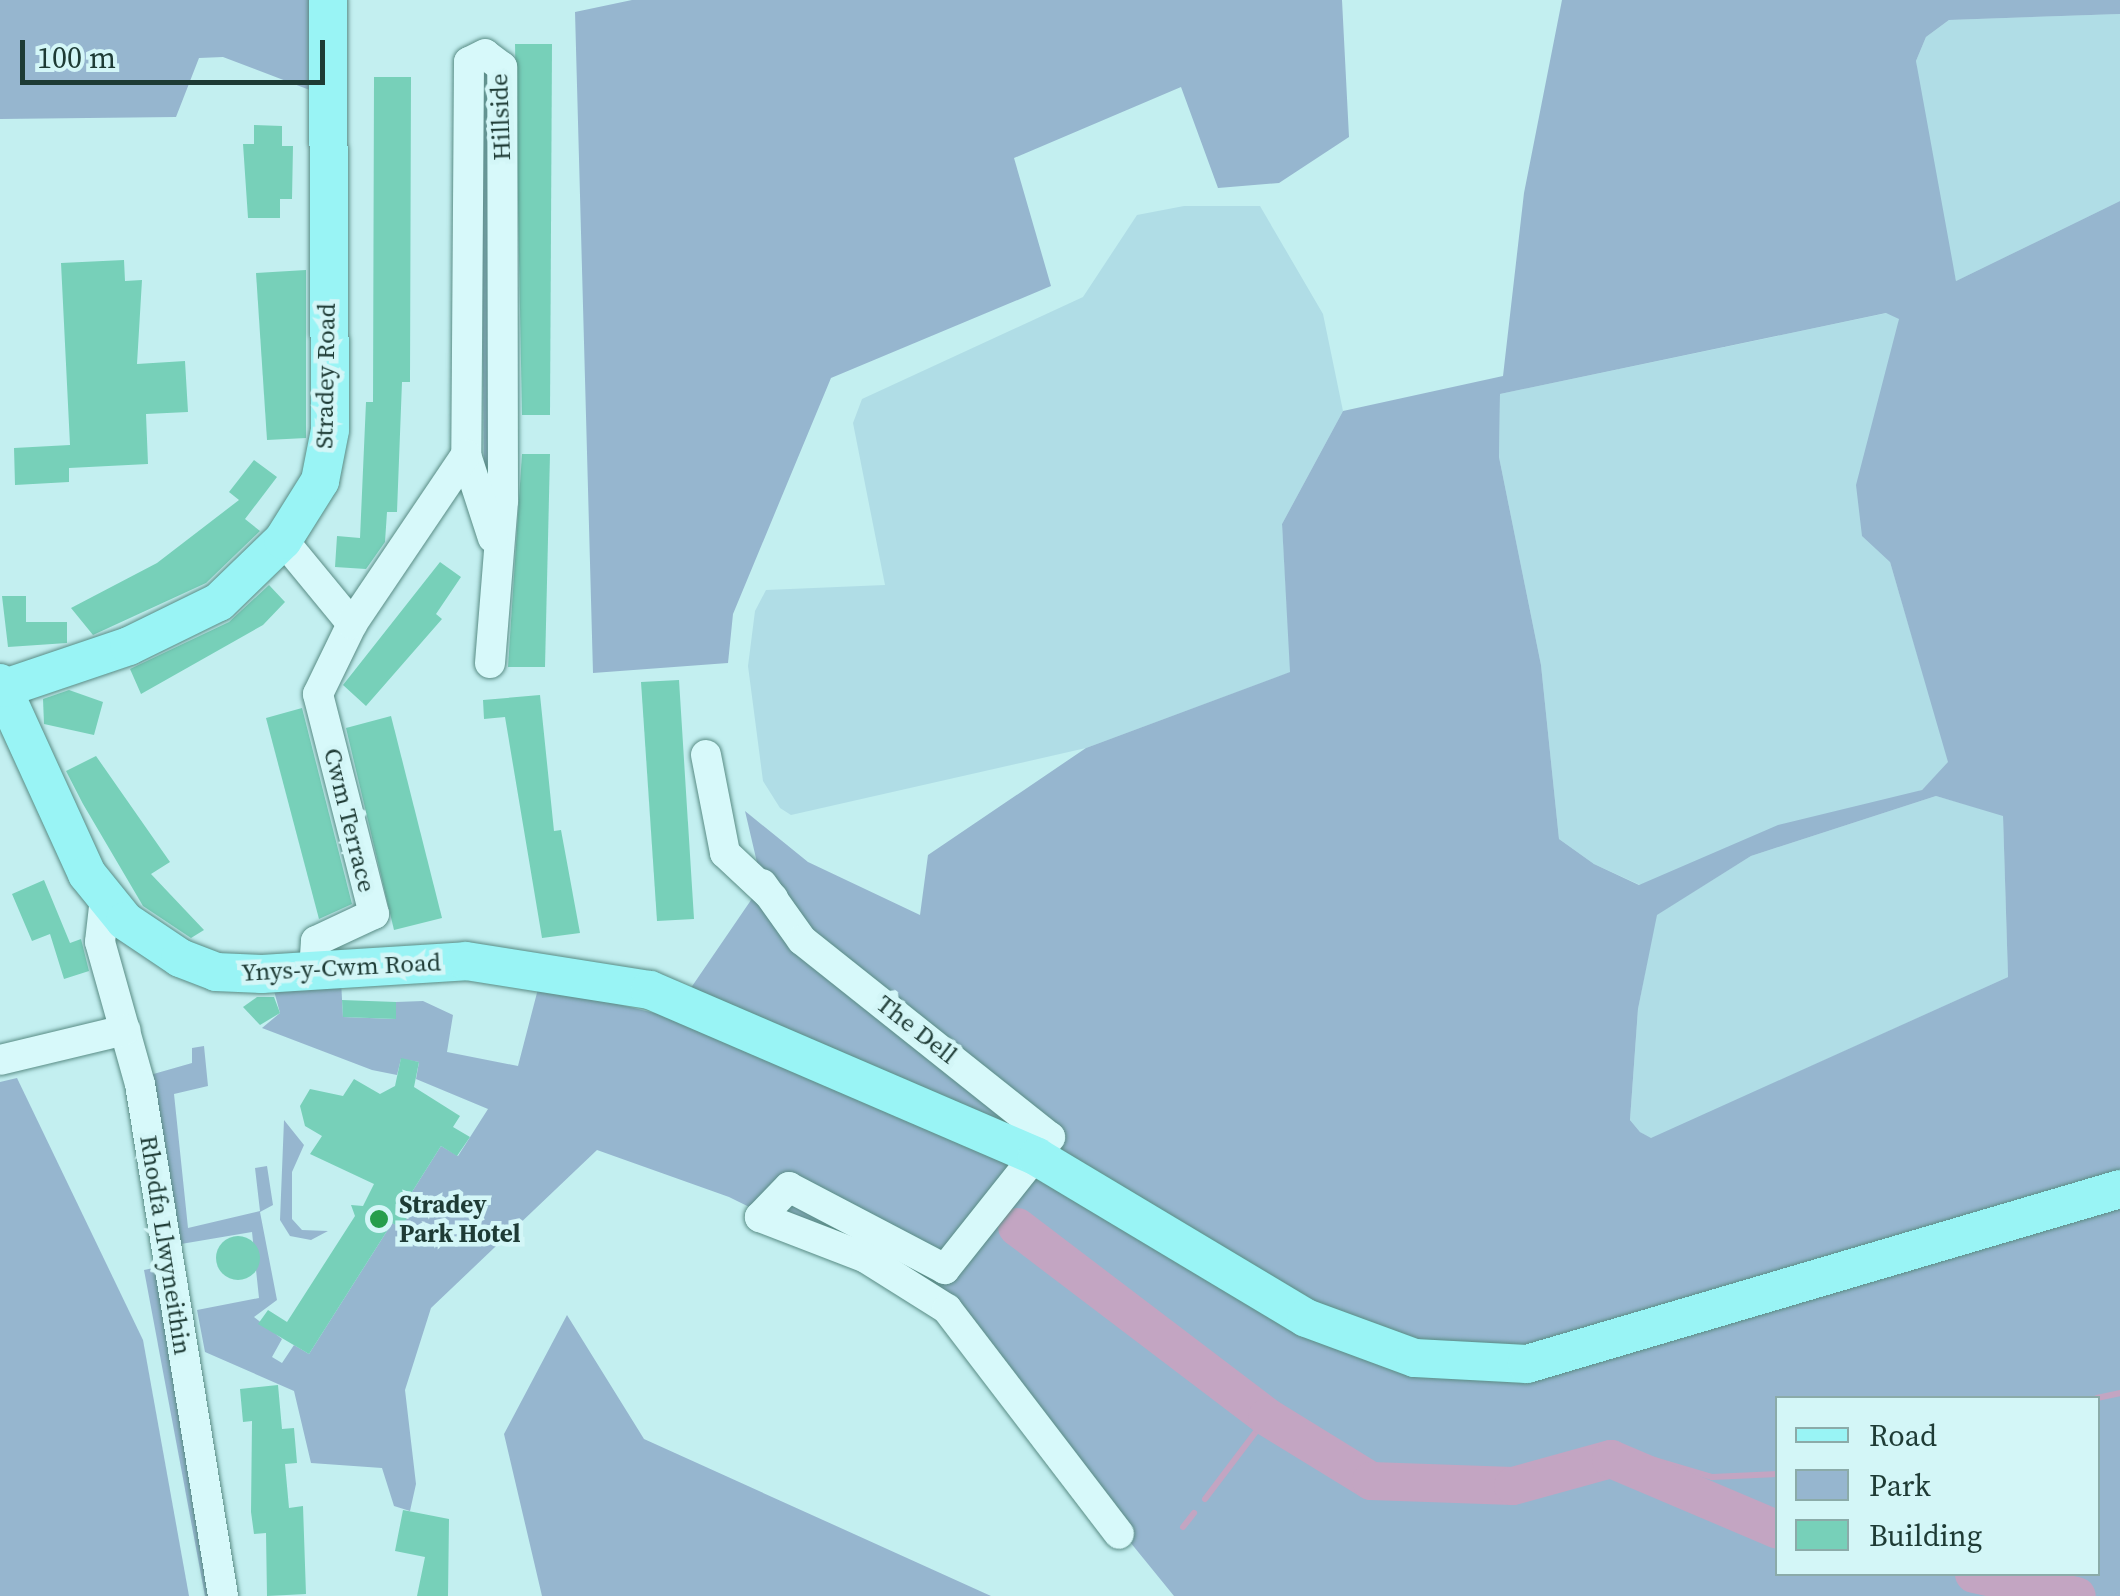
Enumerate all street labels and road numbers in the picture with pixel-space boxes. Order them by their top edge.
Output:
street label: Hillside [483,73,517,161]
street label: Stradey Road [309,303,341,449]
street label: Cwm Terrace [318,745,382,895]
street label: Ynys-y-Cwm Road [240,947,442,987]
street label: The Dell [871,988,963,1070]
street label: Rhodfa Llwyneithin [134,1133,198,1357]

